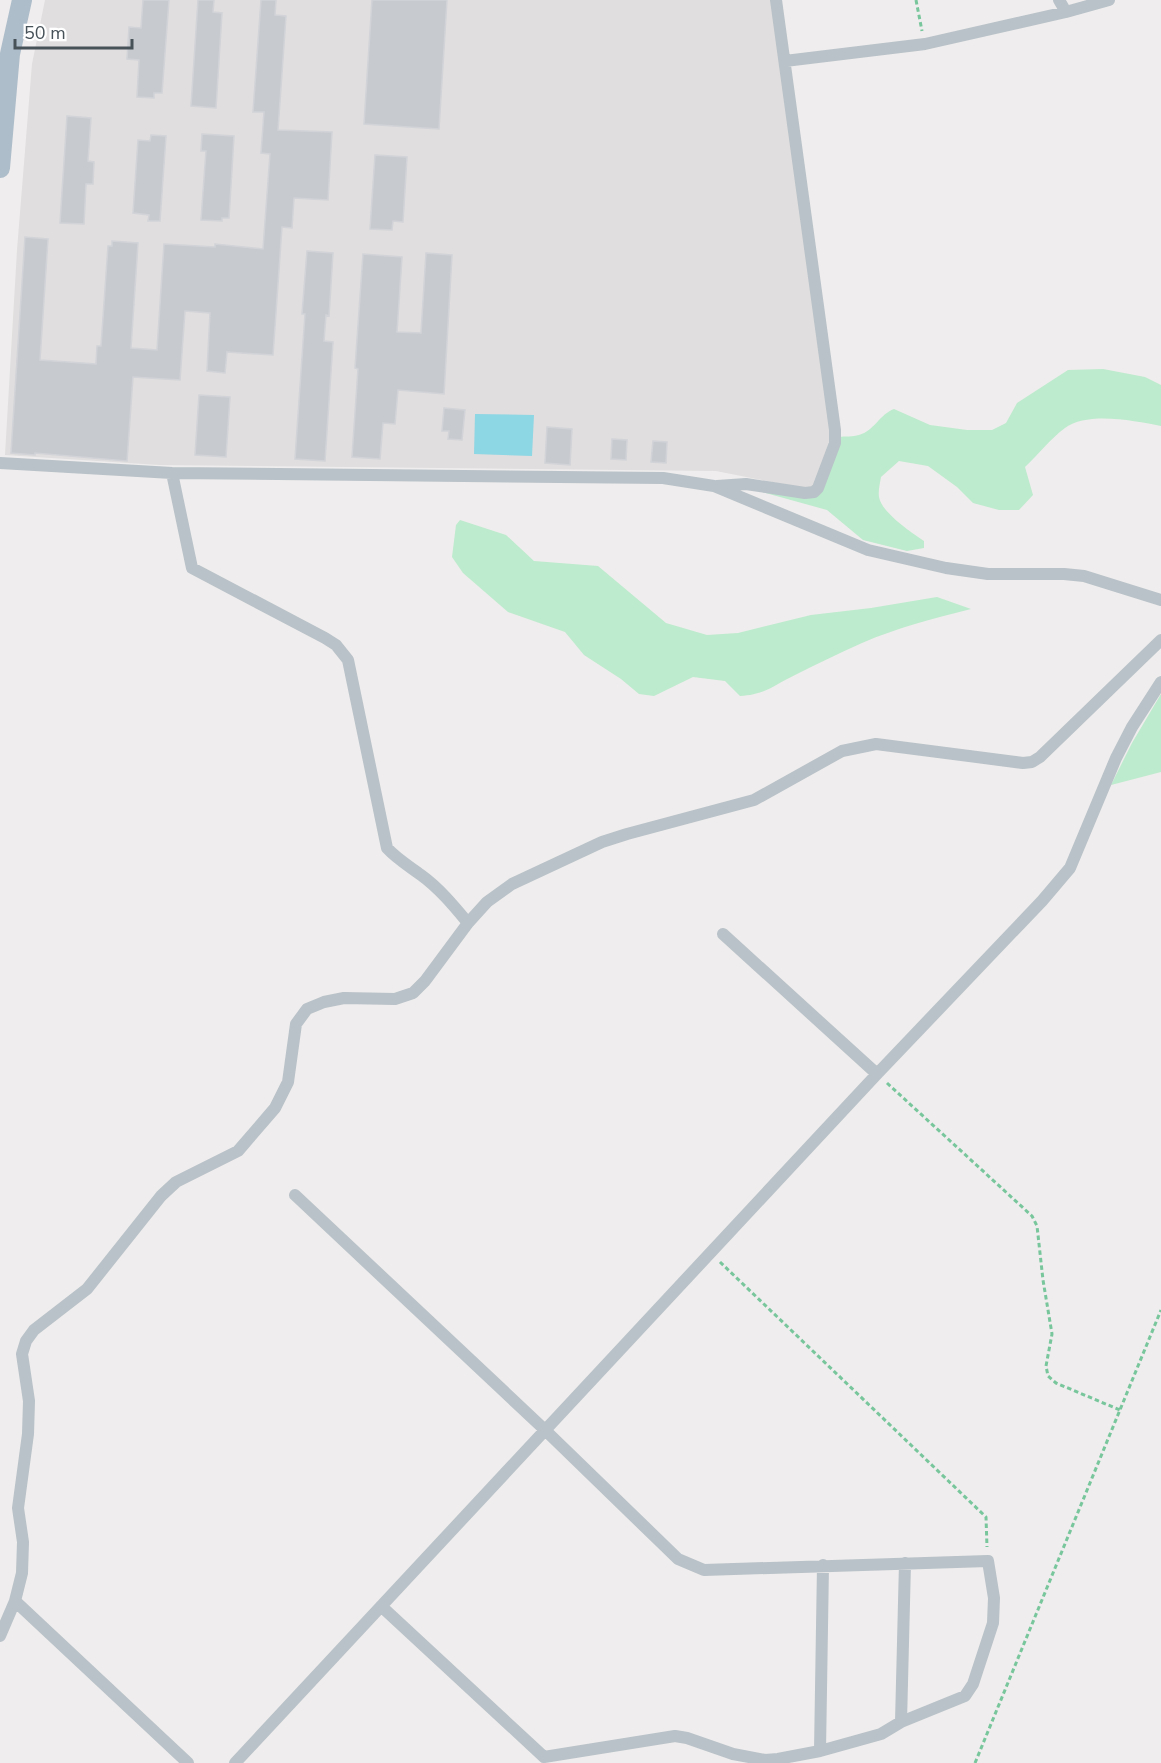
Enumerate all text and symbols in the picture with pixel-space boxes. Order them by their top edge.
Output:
scale bar [15,12,132,50]
text: 50 m [24,21,66,45]

